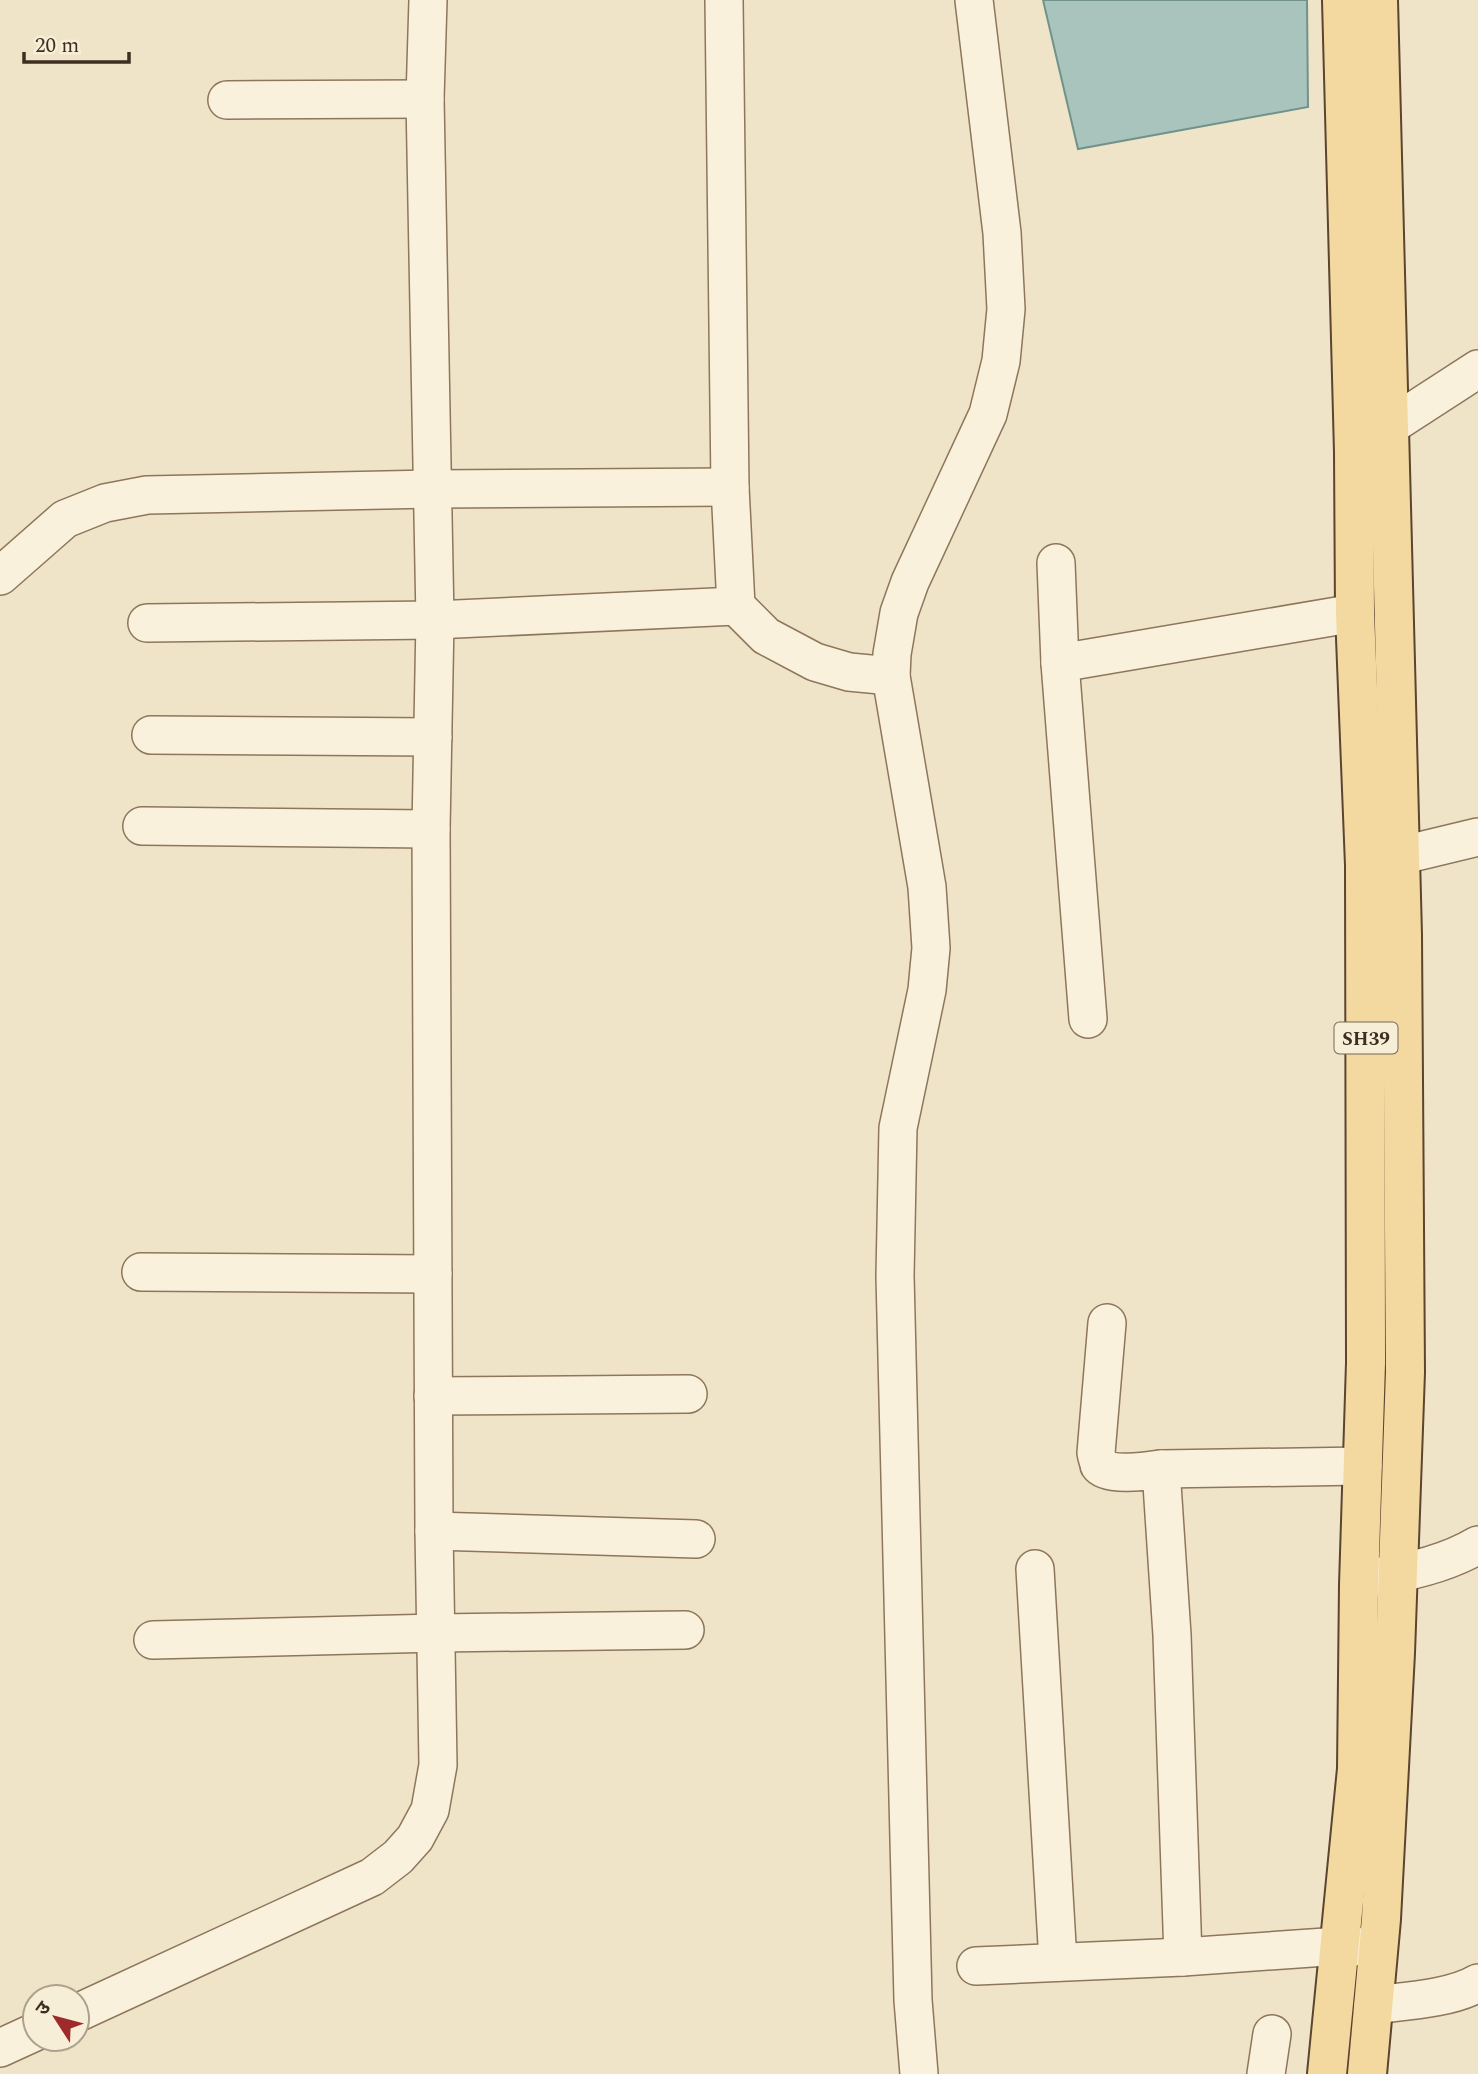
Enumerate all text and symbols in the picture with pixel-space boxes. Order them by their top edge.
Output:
scale bar [24,21,130,65]
text: 20 m [35,30,79,62]
road number: SH39 [1334,1022,1398,1054]
north arrow [21,1983,91,2053]
text: उ [28,1995,59,2022]

